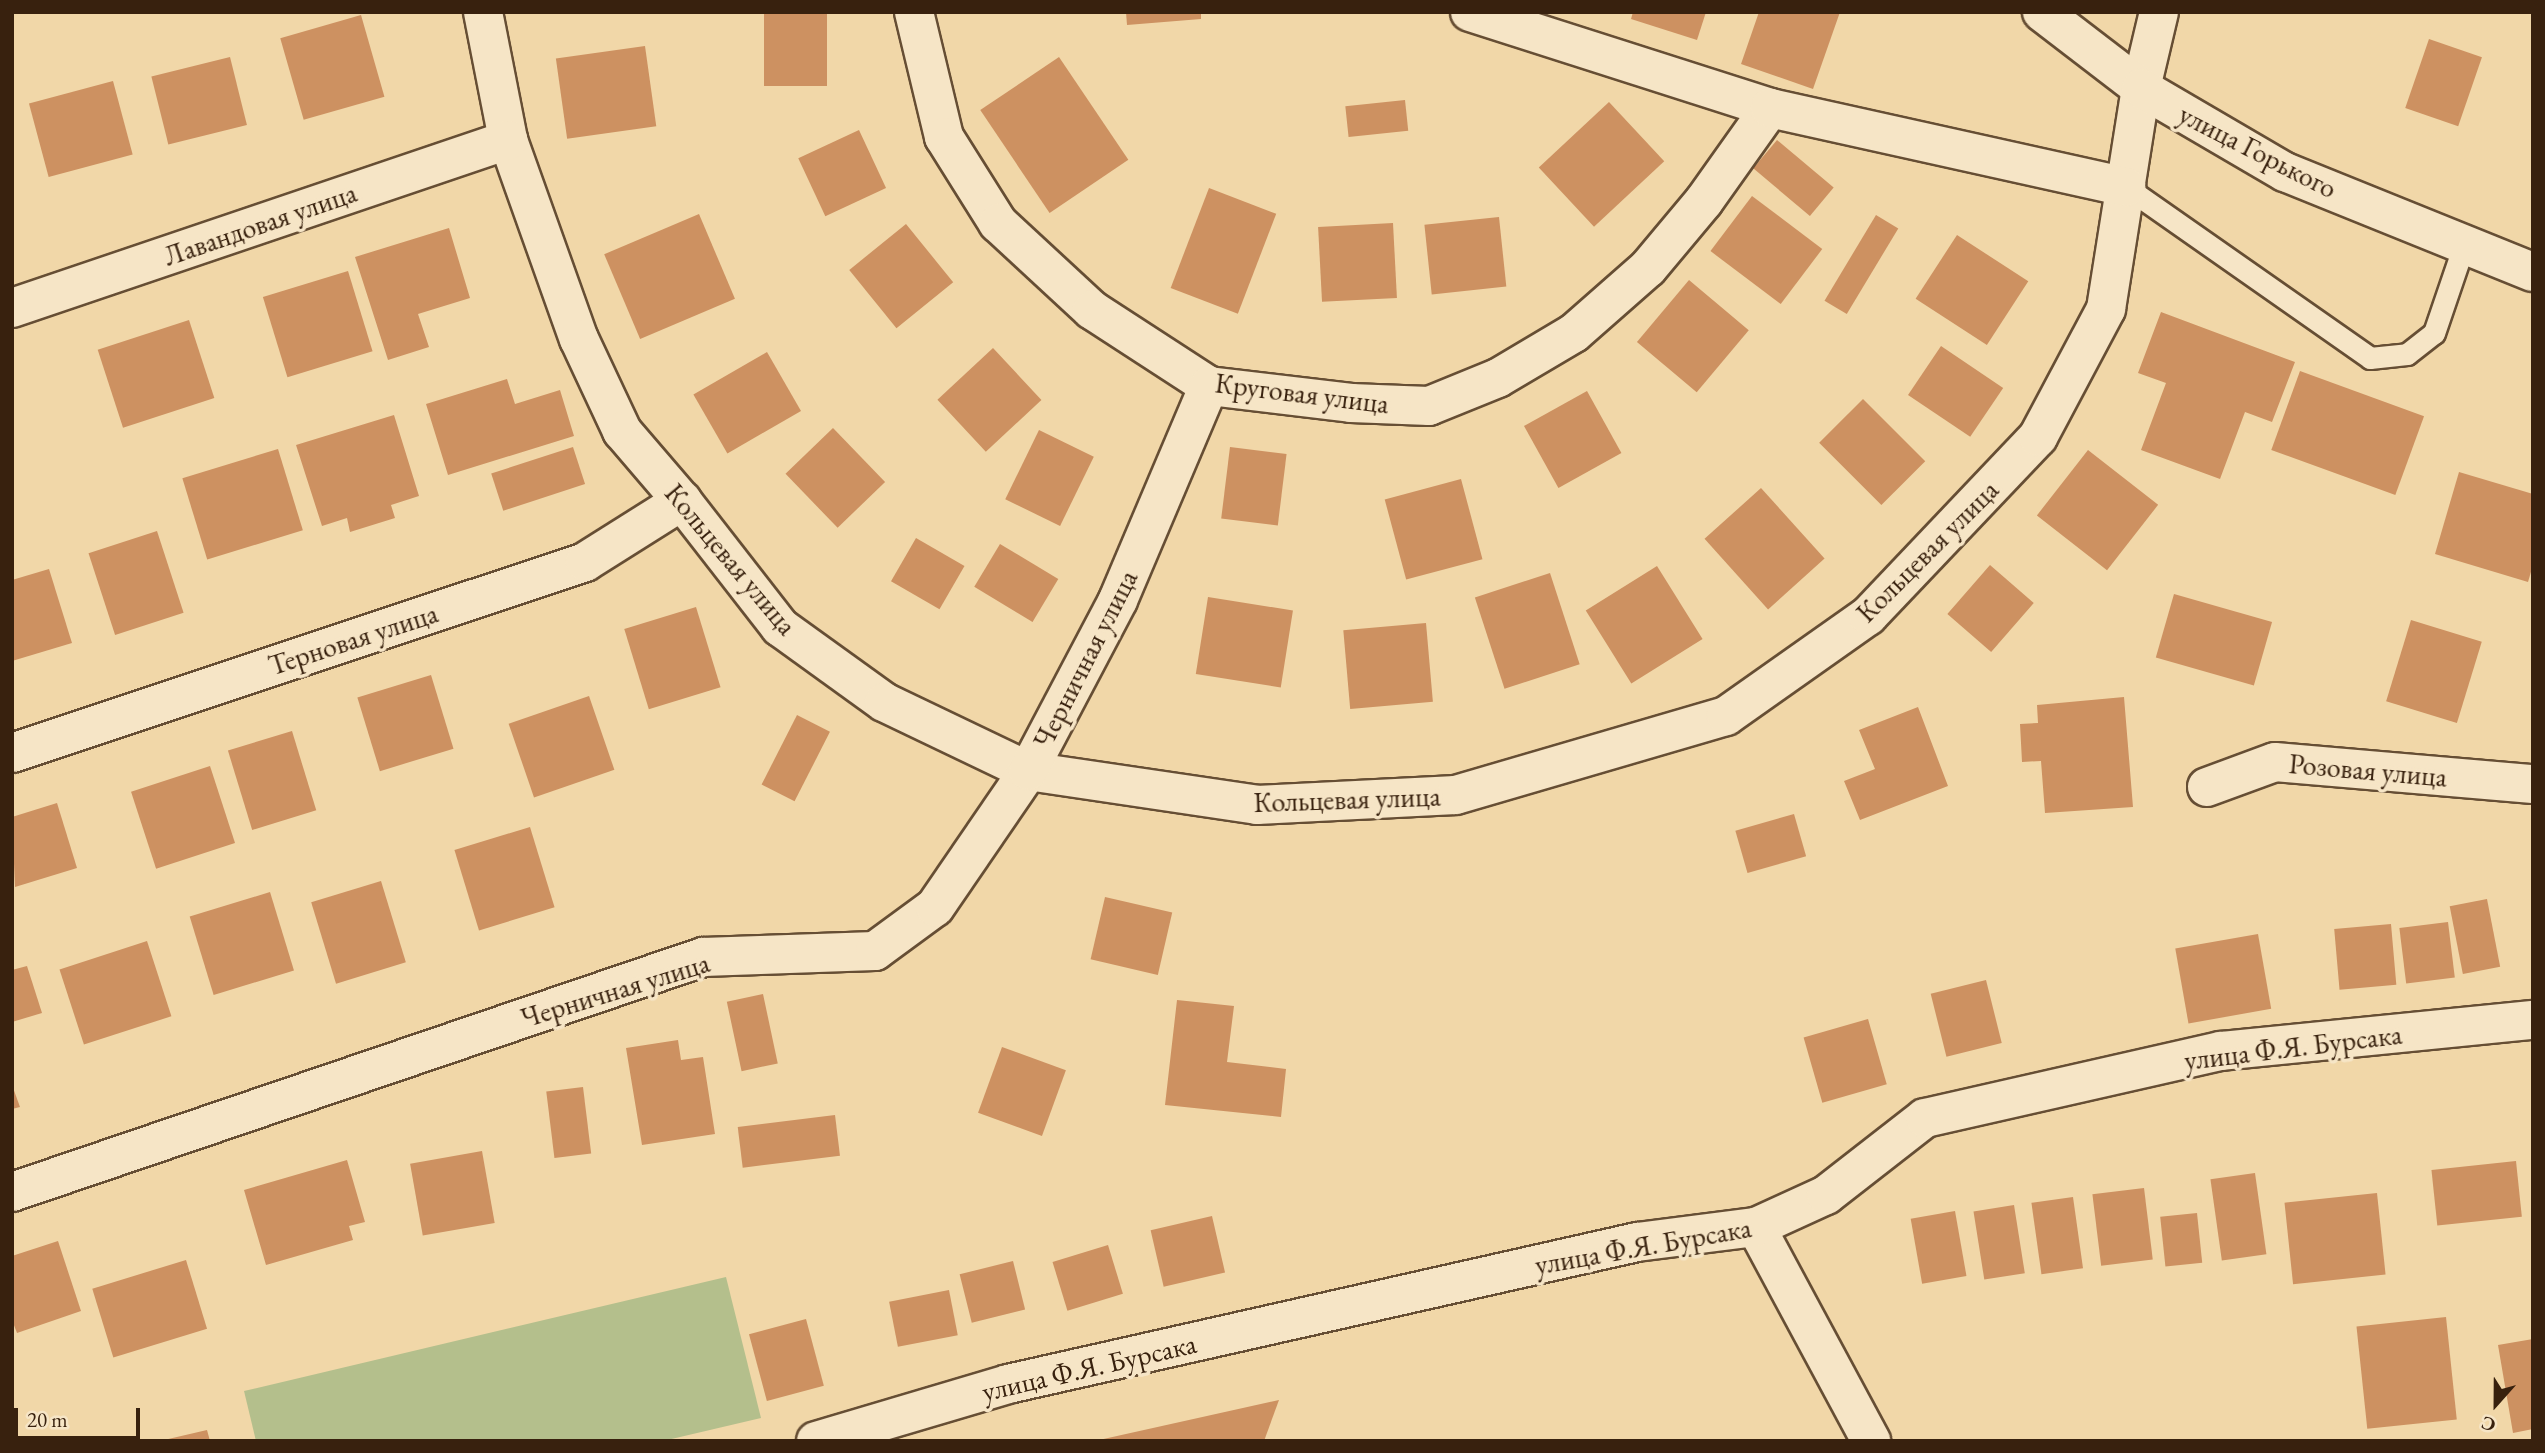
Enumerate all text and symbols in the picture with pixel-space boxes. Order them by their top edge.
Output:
street label: улица Горького [2173,97,2343,205]
street label: Лавандовая улица [159,175,361,273]
street label: Круговая улица [1213,366,1391,420]
street label: Кольцевая улица [1849,473,2005,629]
street label: Кольцевая улица [658,476,804,642]
street label: Черничная улица [1026,564,1144,754]
street label: Терновая улица [264,596,442,682]
street label: Розовая улица [2288,746,2448,794]
street label: Кольцевая улица [1253,779,1441,819]
street label: Черничная улица [517,945,713,1035]
street label: улица Ф.Я. Бурсака [2182,1017,2404,1077]
street label: улица Ф.Я. Бурсака [1532,1210,1754,1282]
street label: улица Ф.Я. Бурсака [978,1326,1200,1408]
north arrow [2461,1369,2531,1439]
scale bar [18,1394,144,1438]
text: 20 m [27,1406,68,1433]
text: С [2478,1410,2499,1438]

